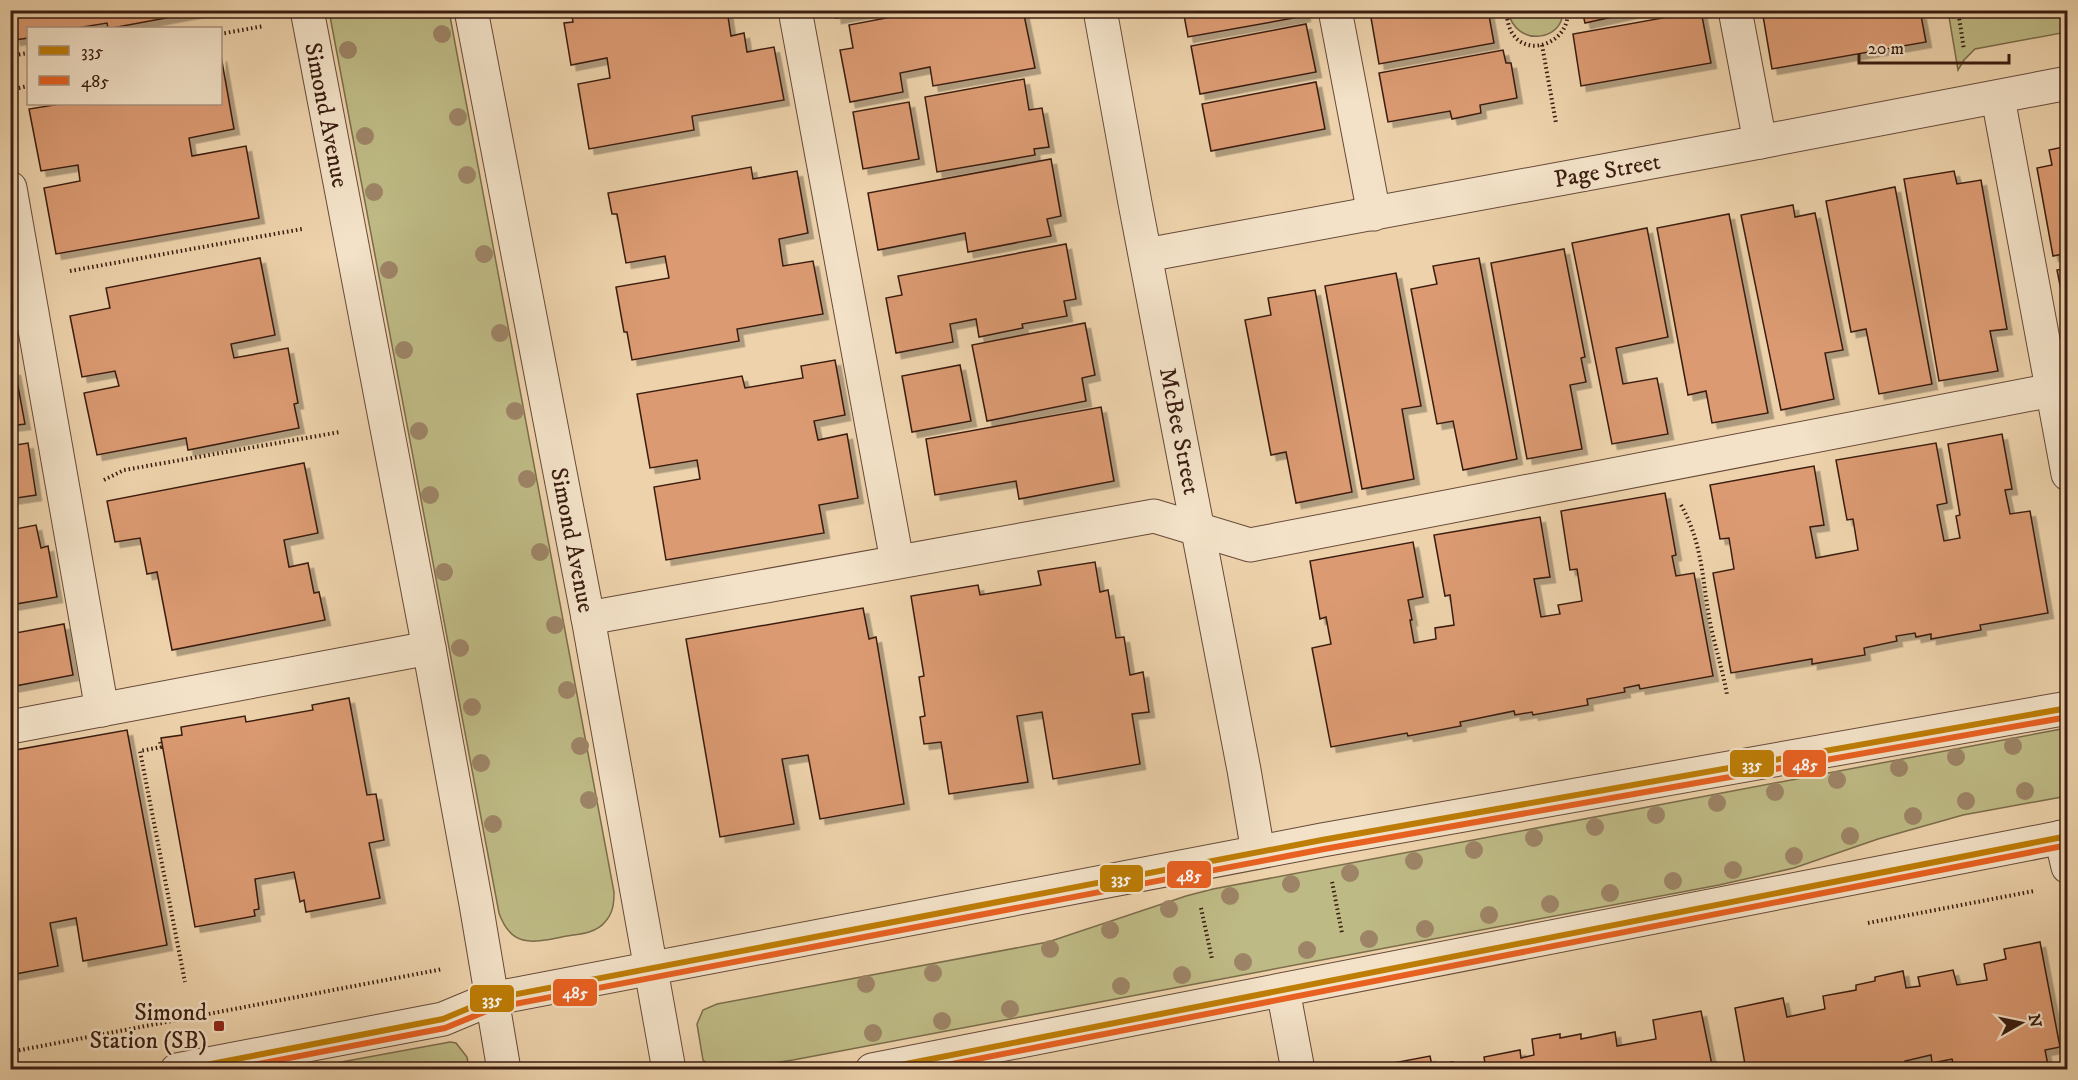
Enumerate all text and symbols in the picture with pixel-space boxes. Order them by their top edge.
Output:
legend [27,27,222,105]
scale bar [1859,27,2009,65]
text: 20 m [1868,38,1904,60]
street label: Simond Avenue [297,40,355,190]
text: 335 [81,41,103,63]
text: 485 [81,71,109,93]
street label: Page Street [1552,147,1663,195]
street label: McBee Street [1152,365,1206,498]
street label: Simond Avenue [543,465,601,615]
line badge: 335 [1729,749,1775,778]
line badge: 485 [1782,749,1827,778]
text: 335 [1742,755,1762,775]
text: 485 [1791,755,1818,775]
line badge: 485 [1166,860,1212,889]
line badge: 335 [1099,864,1144,893]
text: 485 [1175,866,1202,886]
text: 335 [1111,869,1131,889]
line badge: 485 [552,978,598,1007]
text: 485 [561,983,588,1003]
line badge: 335 [469,984,515,1013]
text: 335 [482,990,502,1010]
north arrow [1991,993,2051,1053]
place label: Simond Station (SB) [90,998,207,1056]
text: N [2024,1013,2046,1029]
marker: Simond Station (SB) [212,1019,226,1033]

